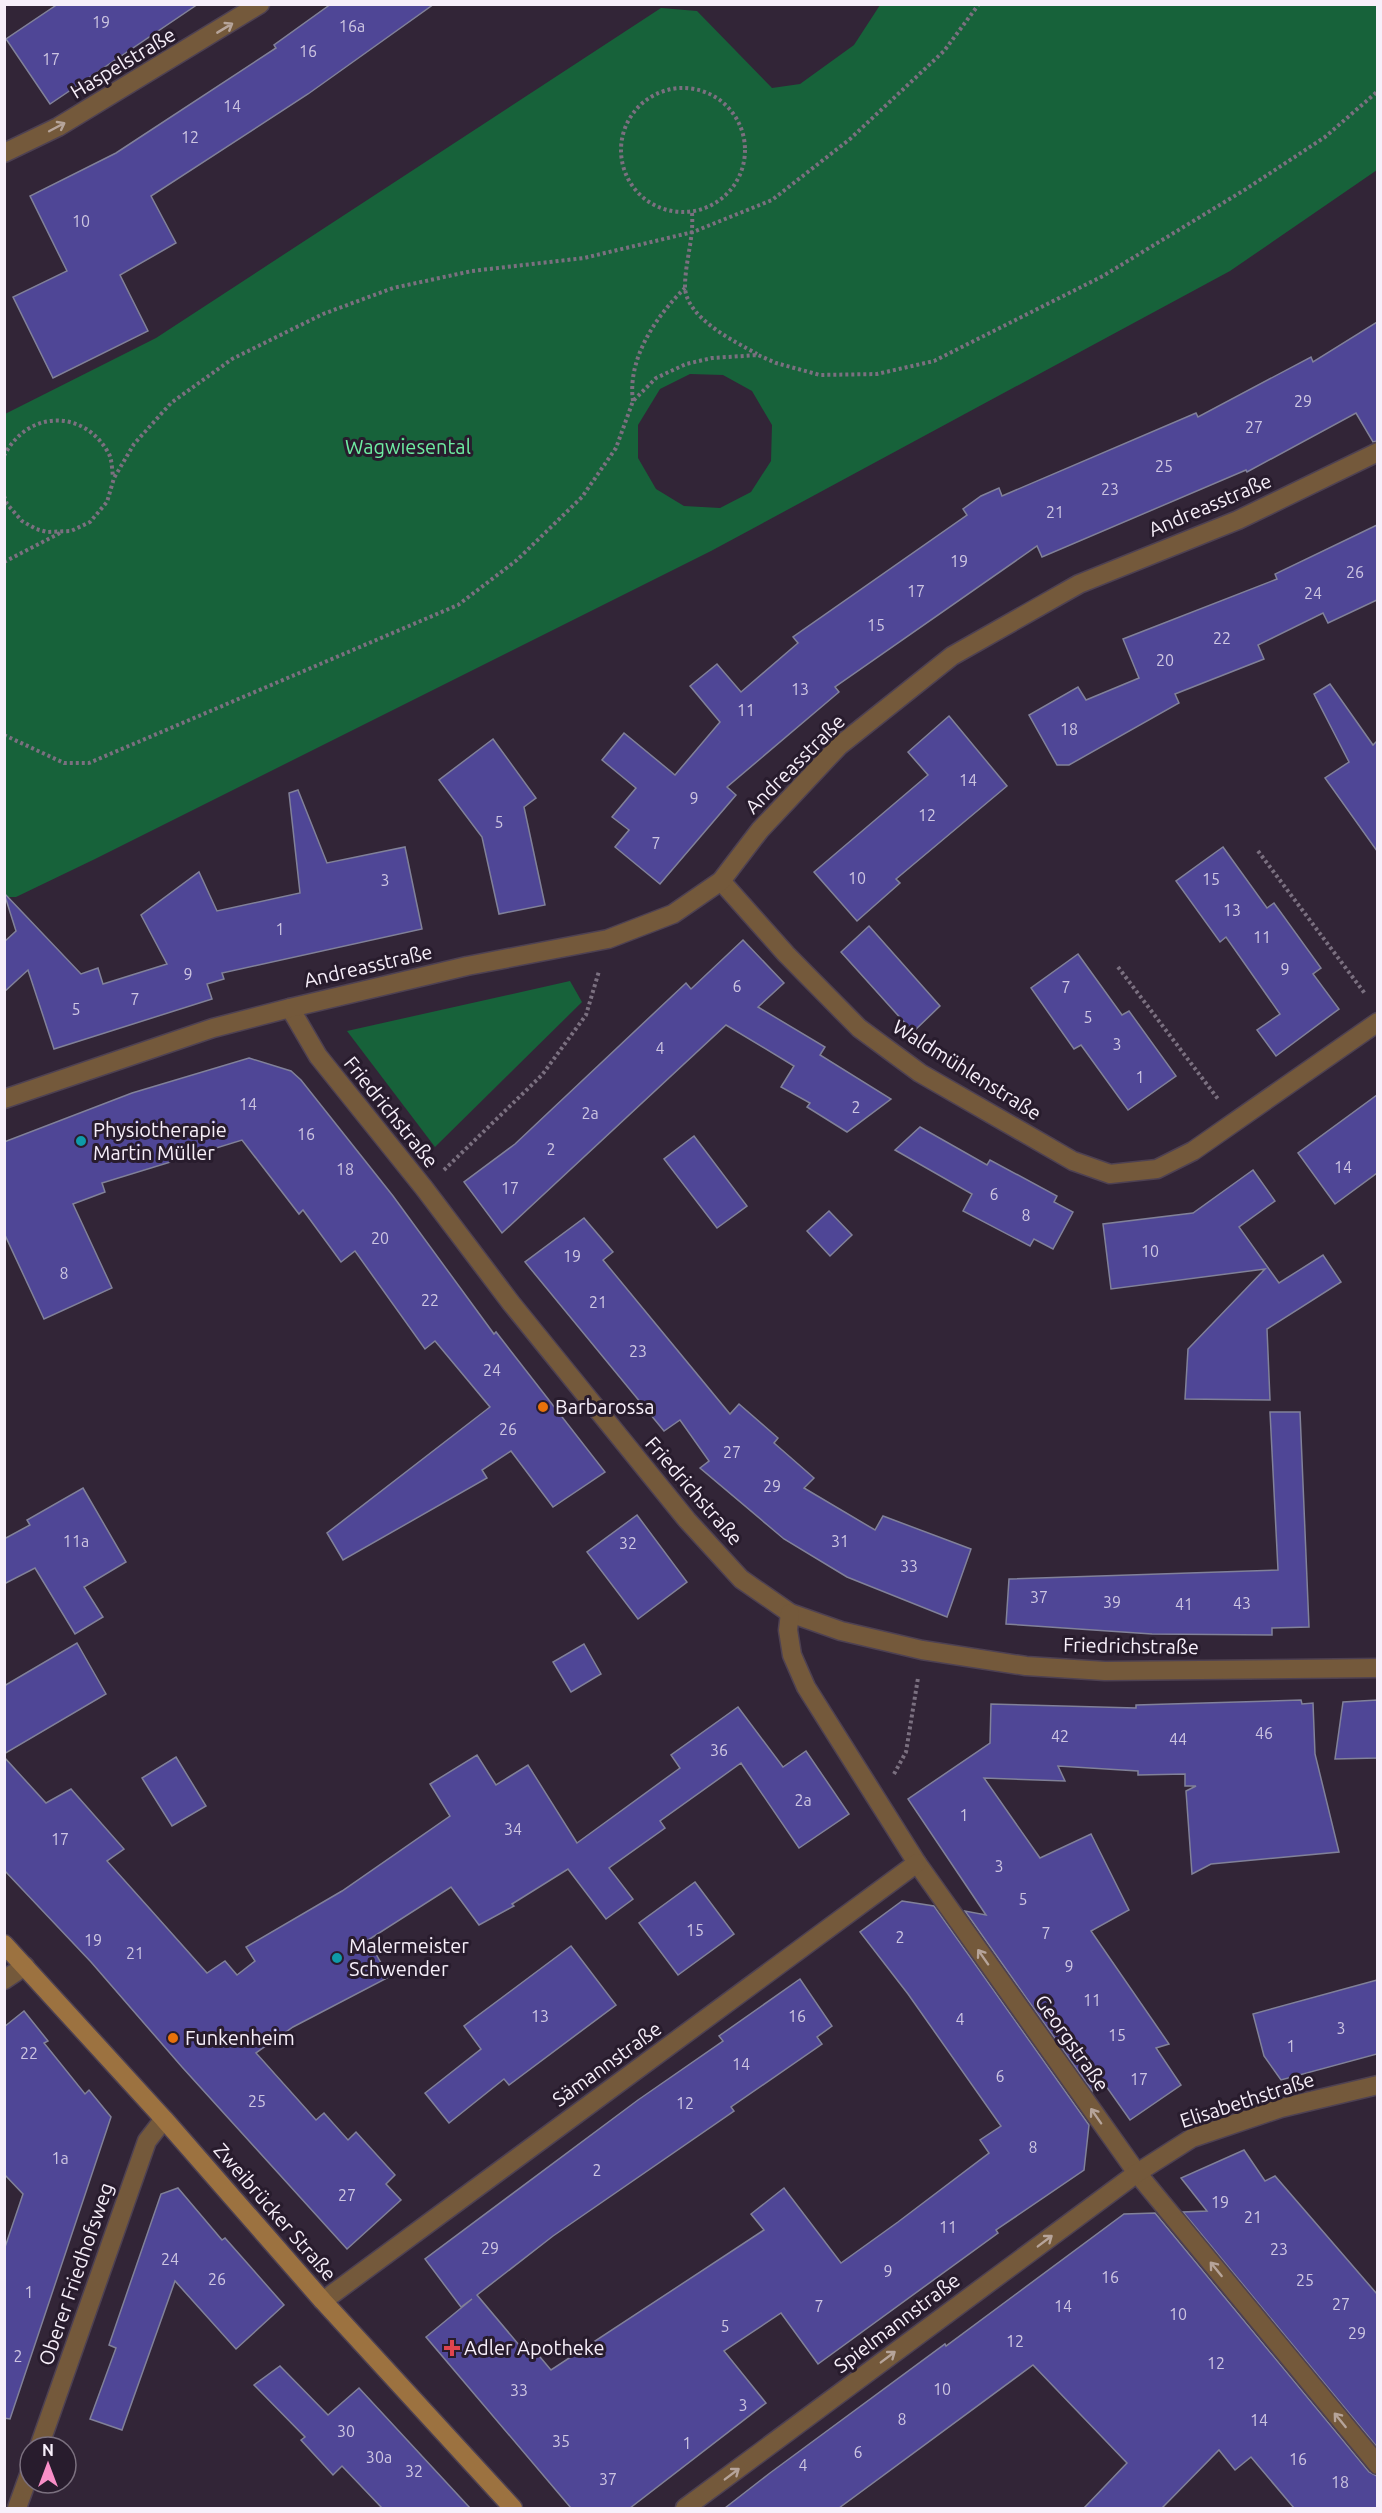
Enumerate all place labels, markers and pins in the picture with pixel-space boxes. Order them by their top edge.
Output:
place label: Physiotherapie Martin Müller [93,1118,227,1164]
marker: Physiotherapie Martin Müller [74,1134,88,1148]
place label: Barbarossa [555,1395,654,1418]
marker: Barbarossa [536,1400,550,1414]
place label: Malermeister Schwender [349,1934,469,1980]
marker: Malermeister Schwender [330,1951,344,1965]
place label: Funkenheim [185,2026,295,2049]
marker: Funkenheim [166,2031,180,2045]
place label: Adler Apotheke [464,2336,605,2359]
marker: Adler Apotheke [445,2341,459,2355]

